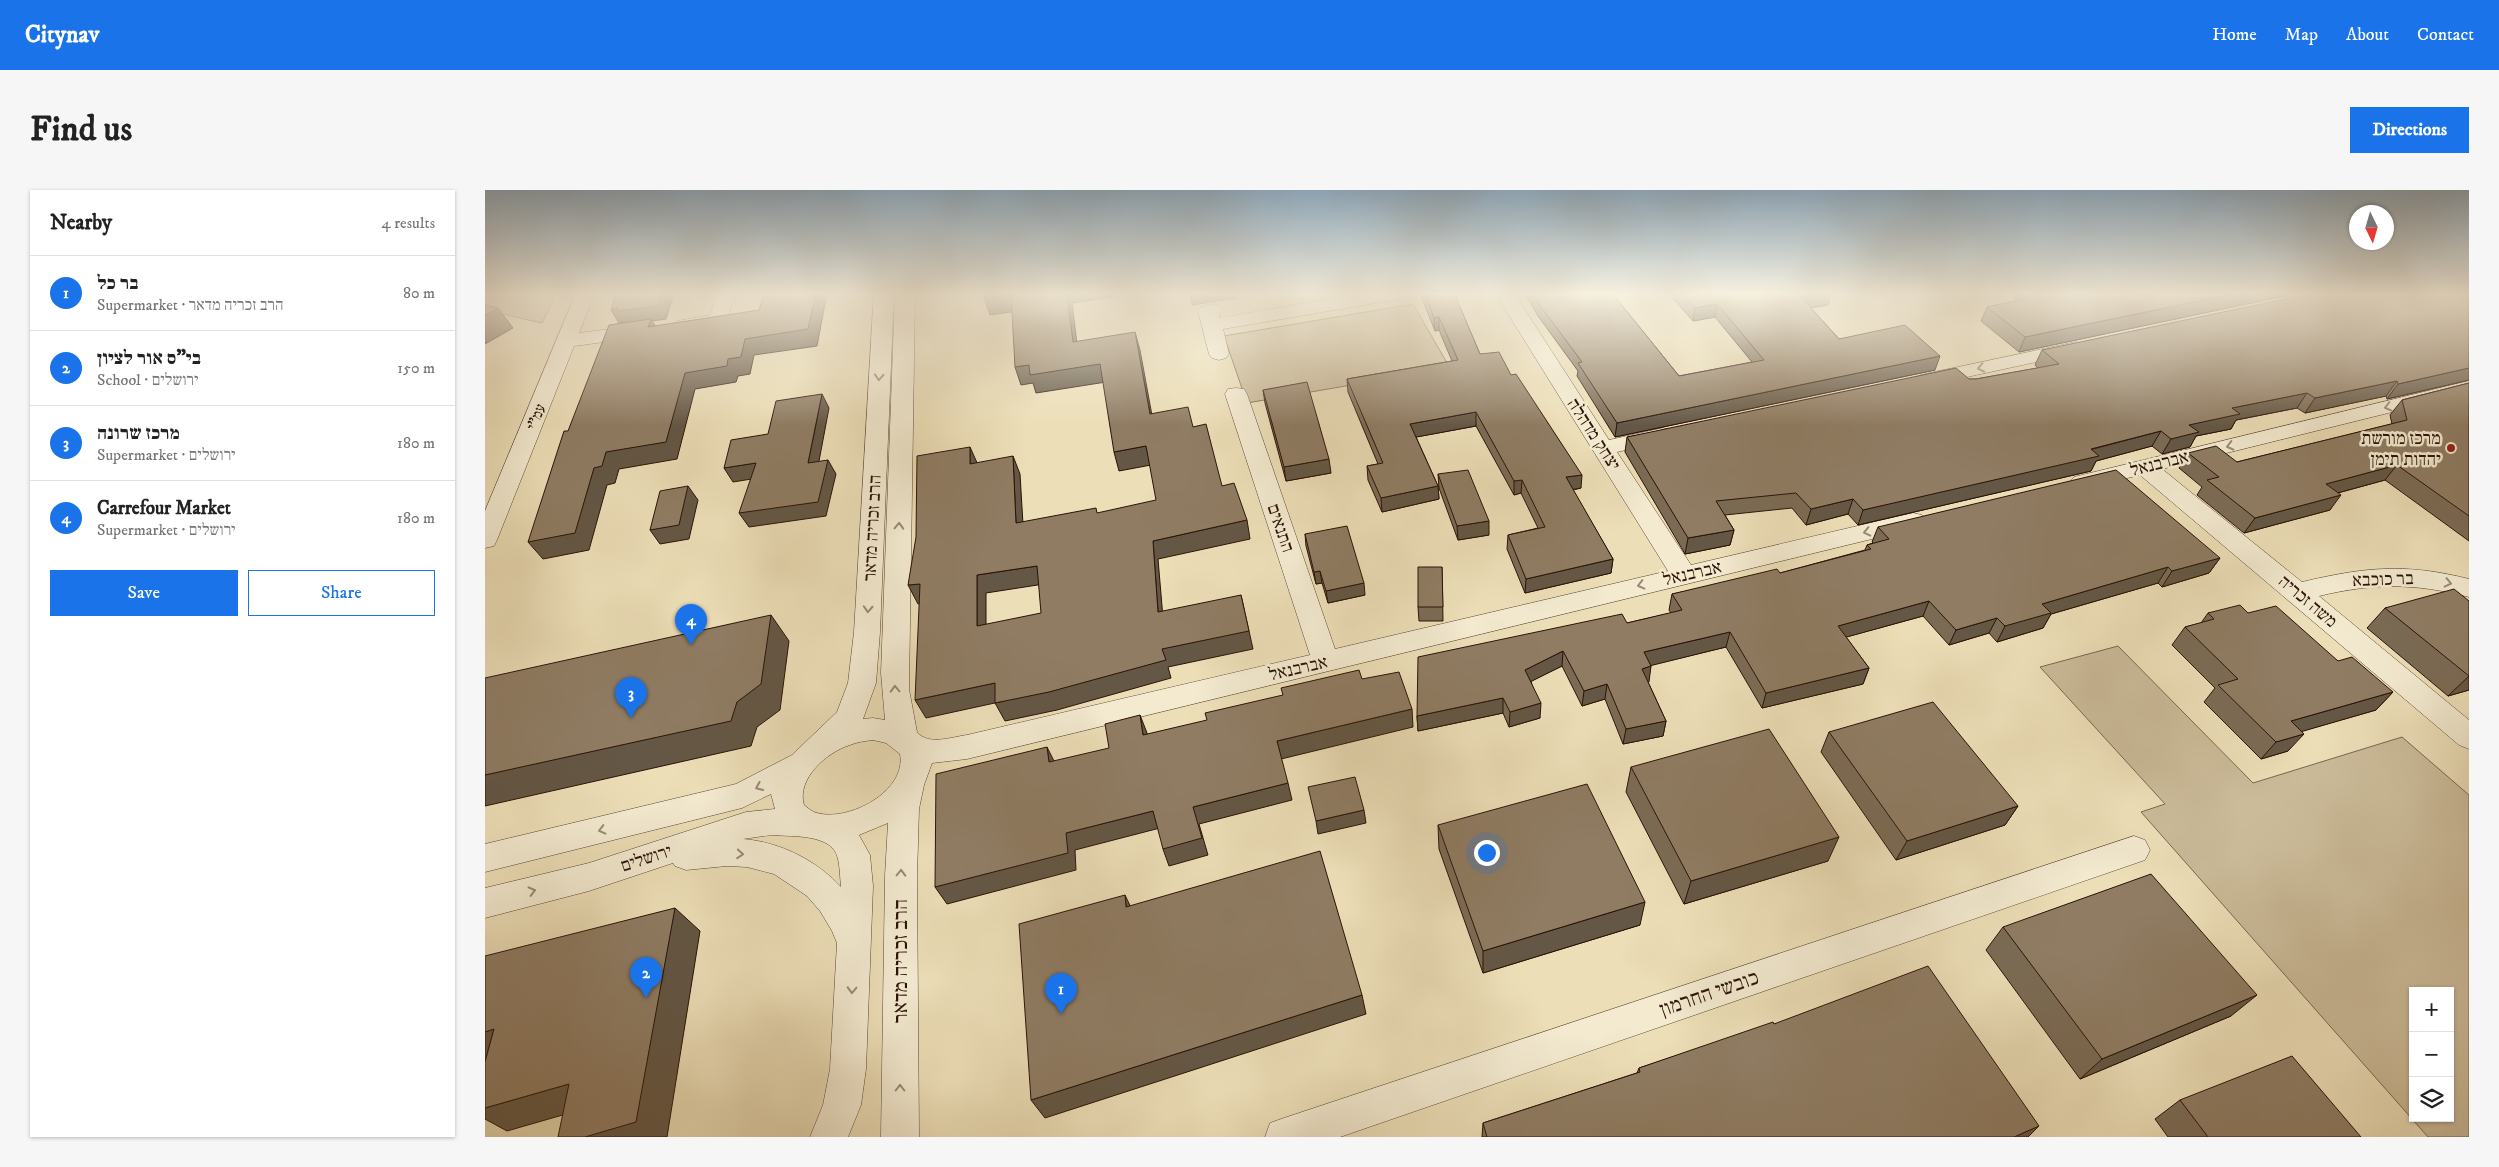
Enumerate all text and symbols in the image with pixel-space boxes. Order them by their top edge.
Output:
text: Citynav [25,20,99,50]
text: Home [2212,24,2257,46]
text: Map [2285,24,2318,46]
text: About [2346,24,2389,46]
text: Contact [2417,24,2474,46]
button: Directions [2350,107,2469,153]
text: Find us [30,108,132,152]
north arrow [2349,205,2394,250]
text: Nearby [50,210,112,236]
text: 4 results [382,213,435,233]
text: בר כל [97,272,138,295]
text: 1 [63,283,69,303]
text: 80 m [403,283,435,303]
text: Supermarket · הרב זכריה מדאר [97,295,284,315]
text: בי"ס אור לציון [97,347,201,370]
text: 2 [62,358,70,378]
text: 150 m [397,358,435,378]
one-way arrow [1976,363,1985,373]
text: School · ירושלים [97,370,198,390]
one-way arrow [874,373,885,381]
street label: יצחק מדהלה [1562,394,1625,475]
street label: עמ"י [522,401,550,433]
one-way arrow [2383,401,2392,412]
text: מרכז שרונה [97,422,180,445]
place label: מרכז מורשת יהדות תימן [2361,428,2441,471]
text: 3 [63,433,69,453]
text: 180 m [397,433,435,453]
one-way arrow [2225,440,2234,451]
marker: מרכז מורשת יהדות תימן [2445,442,2457,454]
text: Supermarket · ירושלים [97,445,235,465]
street label: אברבנאל [2128,446,2191,482]
street label: הרב זכריה מדאר [859,474,887,582]
text: Carrefour Market [97,497,231,520]
street label: התנאים [1262,501,1299,555]
text: 4 [61,508,71,528]
text: 180 m [397,508,435,528]
text: Supermarket · ירושלים [97,520,235,540]
one-way arrow [894,522,904,530]
one-way arrow [1863,526,1872,537]
street label: אברבנאל [1661,557,1724,591]
street label: בר כוכבא [2352,568,2414,592]
button: Save [50,570,238,616]
button: Share [248,570,435,616]
street label: משה זכריה [2273,571,2341,633]
one-way arrow [2444,577,2453,588]
one-way arrow [1637,579,1646,590]
pin: 4 [675,604,707,645]
one-way arrow [863,606,873,613]
street label: אברבנאל [1267,652,1330,686]
pin: 3 [615,677,647,718]
one-way arrow [890,684,901,692]
one-way arrow [755,781,764,792]
one-way arrow [598,824,607,835]
street label: ירושלים [618,840,675,878]
your location [1474,840,1500,866]
one-way arrow [736,848,744,859]
one-way arrow [896,869,906,877]
one-way arrow [528,886,537,897]
street label: הרב זכריה מדאר [888,899,914,1023]
pin: 2 [630,957,662,998]
street label: כובשי החרמון [1656,965,1762,1023]
pin: 1 [1045,973,1077,1014]
one-way arrow [846,987,857,995]
map controls [2409,987,2454,1122]
button: + [2409,987,2454,1032]
button: − [2409,1032,2454,1077]
button: layers [2409,1077,2454,1122]
one-way arrow [894,1084,905,1092]

